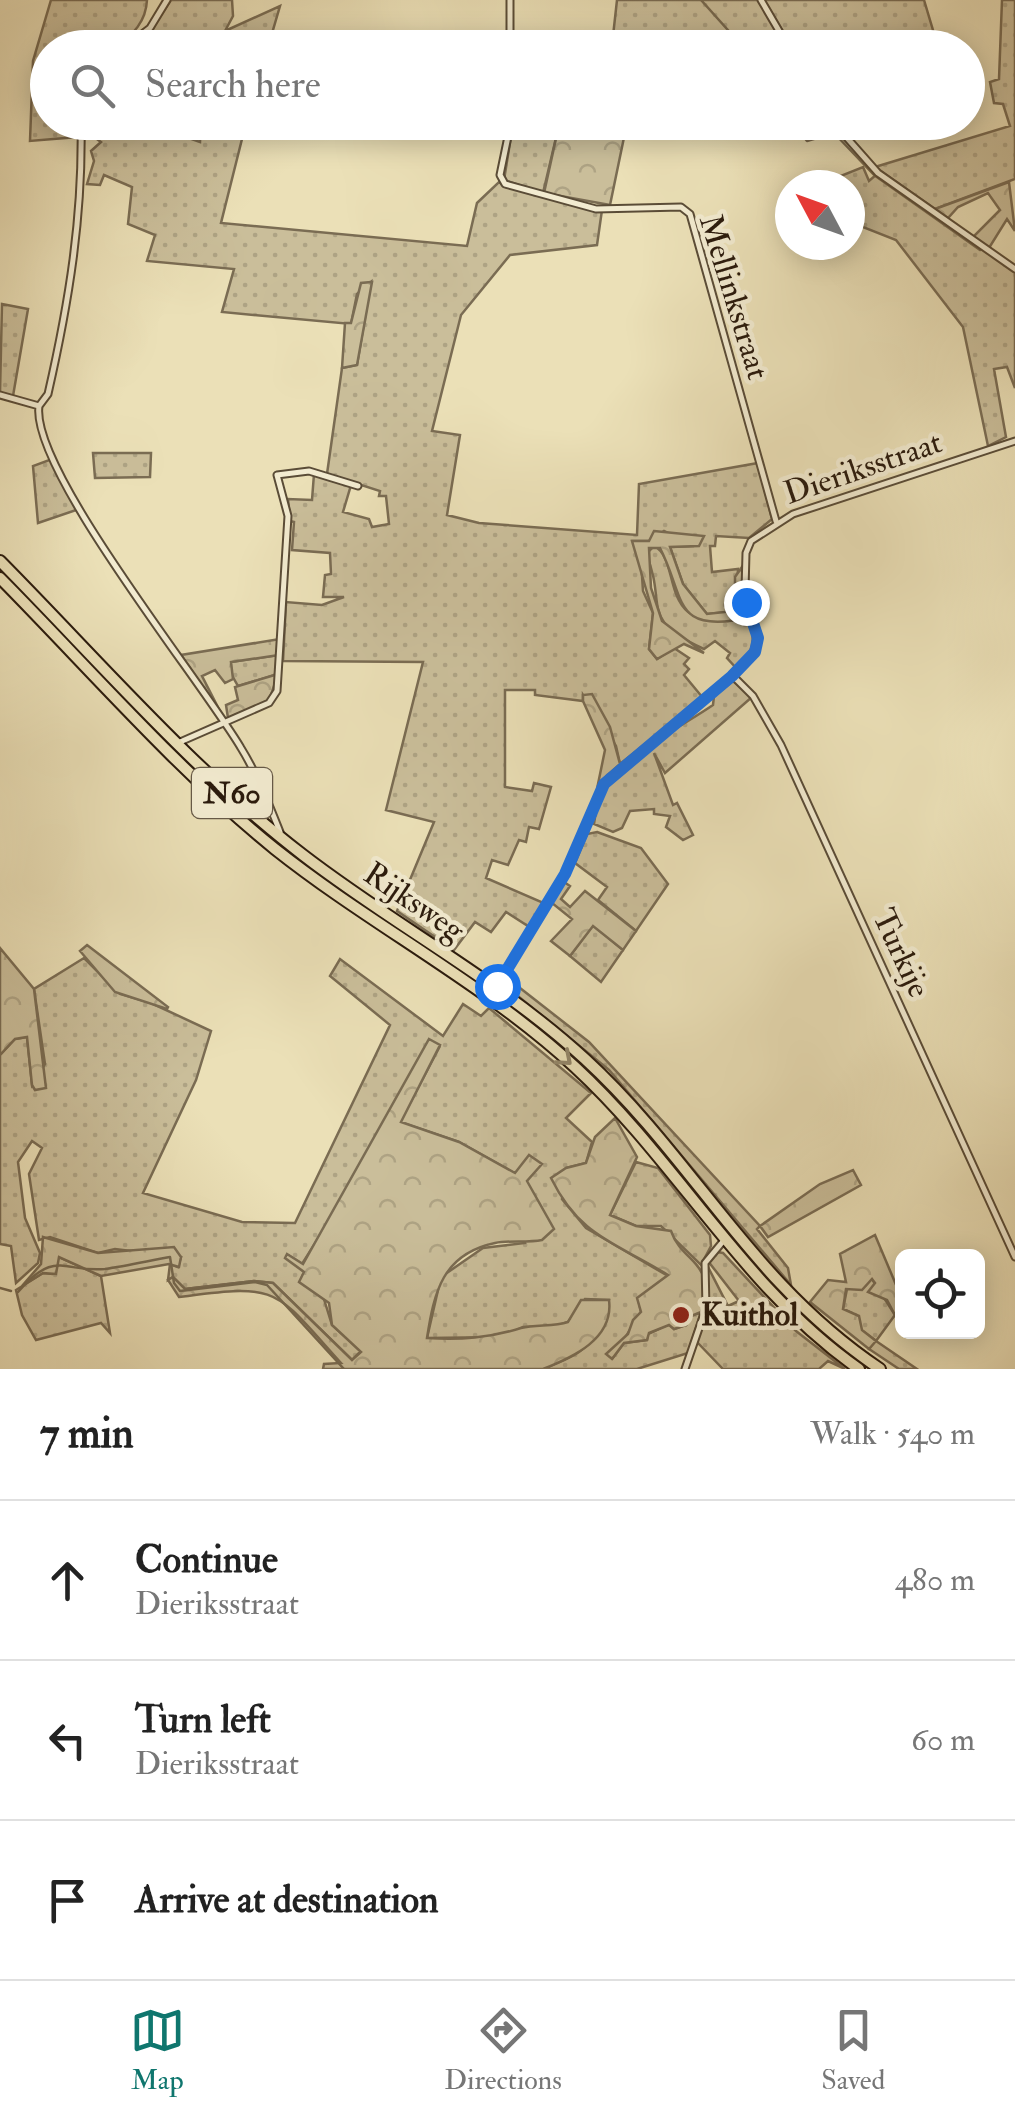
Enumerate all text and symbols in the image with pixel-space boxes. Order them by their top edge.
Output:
search box [30,30,985,140]
icon: search [65,58,120,113]
text: Search here [145,61,321,109]
north arrow [775,170,865,260]
street label: Mellinkstraat [690,210,778,384]
street label: Dieriksstraat [779,422,947,514]
route end [724,580,770,626]
road number: N60 [192,768,272,818]
street label: Rijksweg [356,854,473,951]
street label: Turkije [863,902,939,1004]
route start [475,964,521,1010]
one-way arrow [553,1047,572,1065]
map controls [895,1249,985,1339]
button: locate [895,1249,985,1339]
place label: Kuithol [701,1295,799,1335]
marker: Kuithol [670,1304,692,1326]
text: 7 min [40,1408,134,1460]
text: Walk · 540 m [810,1414,975,1454]
text: Continue [135,1536,278,1584]
icon: ahead [40,1553,95,1608]
text: 480 m [895,1560,975,1600]
text: Dieriksstraat [135,1584,299,1624]
text: Turn left [135,1696,271,1744]
icon: left [40,1713,95,1768]
text: 60 m [911,1720,975,1760]
text: Dieriksstraat [135,1744,299,1784]
icon: arrive [40,1873,95,1928]
text: Arrive at destination [135,1876,439,1924]
tab: Map [130,2003,185,2098]
tab: Directions [444,2003,562,2098]
tab: Saved [821,2003,885,2098]

